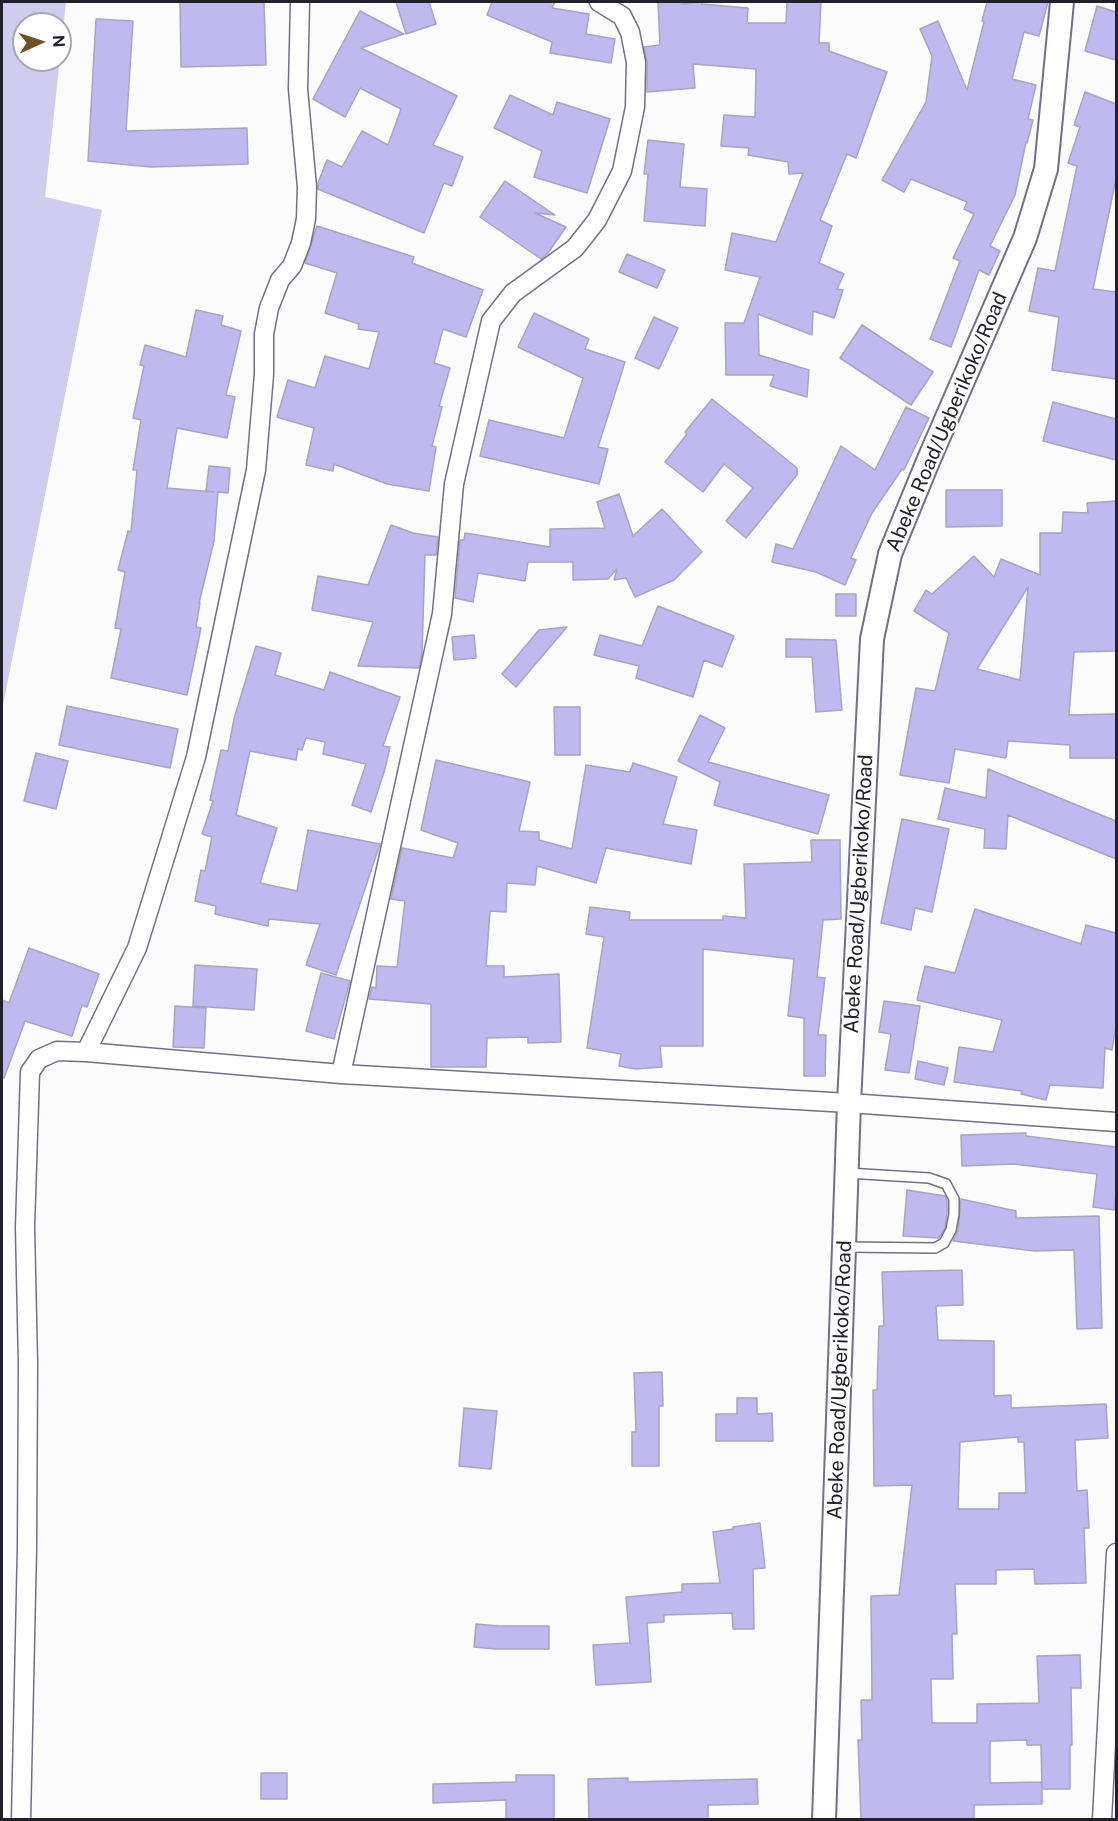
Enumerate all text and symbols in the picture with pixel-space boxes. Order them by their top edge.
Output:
north arrow [12,12,72,72]
text: N [49,34,68,48]
street label: Abeke Road/Ugberikoko/Road [881,289,1013,555]
street label: Abeke Road/Ugberikoko/Road [840,754,878,1034]
street label: Abeke Road/Ugberikoko/Road [823,1240,857,1520]

